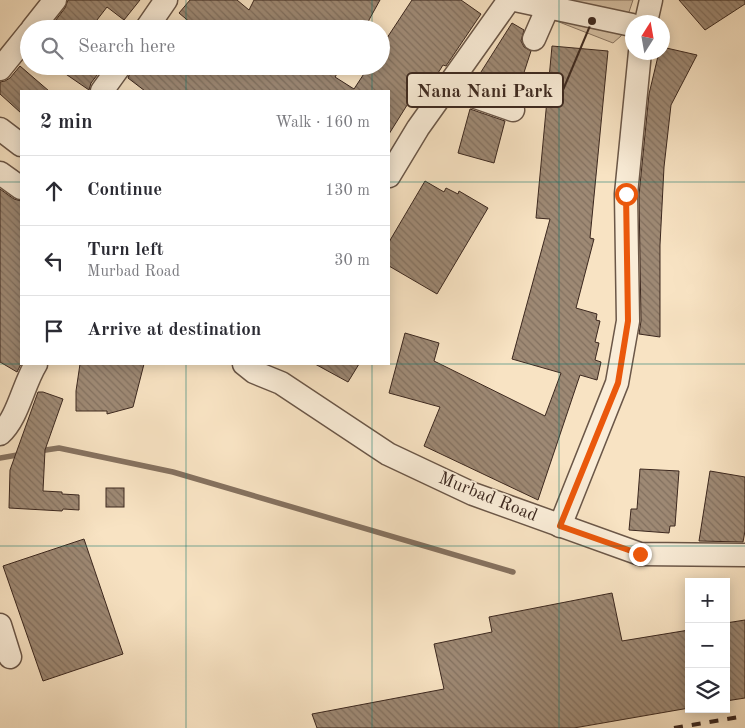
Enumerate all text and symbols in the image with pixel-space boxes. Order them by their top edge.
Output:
north arrow [625,15,670,60]
search box [20,20,390,75]
icon: search [38,34,66,62]
text: Search here [78,38,175,57]
callout: Nana Nani Park [407,73,563,107]
text: Nana Nani Park [417,83,554,102]
text: 2 min [40,112,93,133]
text: Walk · 160 m [275,115,370,131]
icon: ahead [40,177,68,205]
text: Continue [87,181,162,200]
text: 130 m [325,183,370,199]
route start [615,183,638,206]
text: Turn left [87,241,164,260]
icon: left [40,247,68,275]
text: 30 m [334,253,370,269]
text: Murbad Road [87,264,180,280]
icon: arrive [40,317,68,345]
text: Arrive at destination [87,321,261,340]
street label: Murbad Road [436,469,540,525]
route end [629,543,652,566]
map controls [685,578,730,713]
button: + [685,578,730,623]
button: − [685,623,730,668]
button: layers [685,668,730,713]

